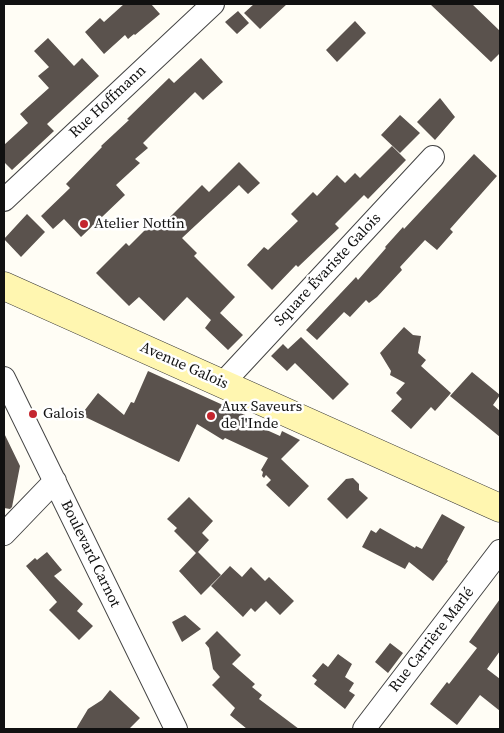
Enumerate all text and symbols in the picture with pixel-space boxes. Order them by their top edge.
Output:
street label: Rue Hoffmann [66,62,150,142]
street label: Square Évariste Galois [271,210,385,330]
place label: Atelier Nottin [94,215,185,233]
marker: Atelier Nottin [78,218,90,230]
street label: Avenue Galois [137,339,231,393]
place label: Aux Saveurs de l'Inde [221,398,302,433]
place label: Galois [43,405,85,423]
marker: Galois [27,408,39,420]
marker: Aux Saveurs de l'Inde [205,410,217,422]
street label: Boulevard Carnot [56,498,124,610]
street label: Rue Carrière Marlé [386,584,478,696]

